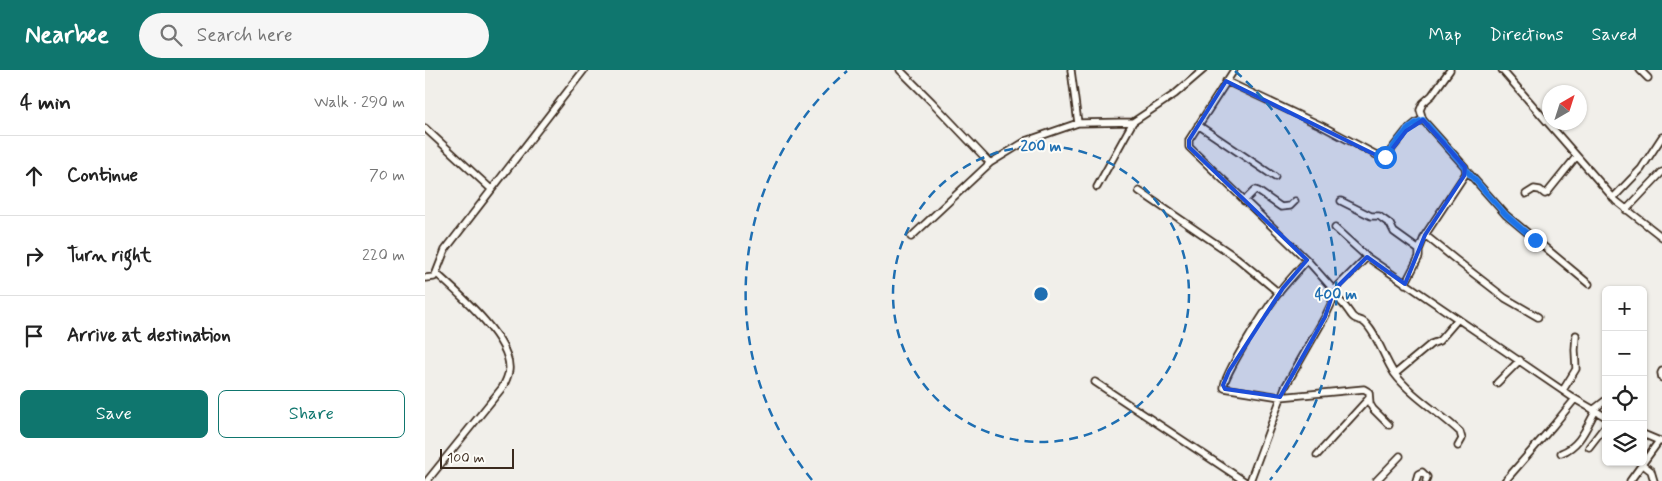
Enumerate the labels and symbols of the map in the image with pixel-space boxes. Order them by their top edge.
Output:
north arrow [1542,85,1587,130]
text: 200 m [1021,137,1062,157]
route start [1374,146,1397,169]
route end [1524,229,1547,252]
centre of rings [1032,285,1050,303]
text: 400 m [1315,285,1357,305]
scale bar [440,446,514,469]

